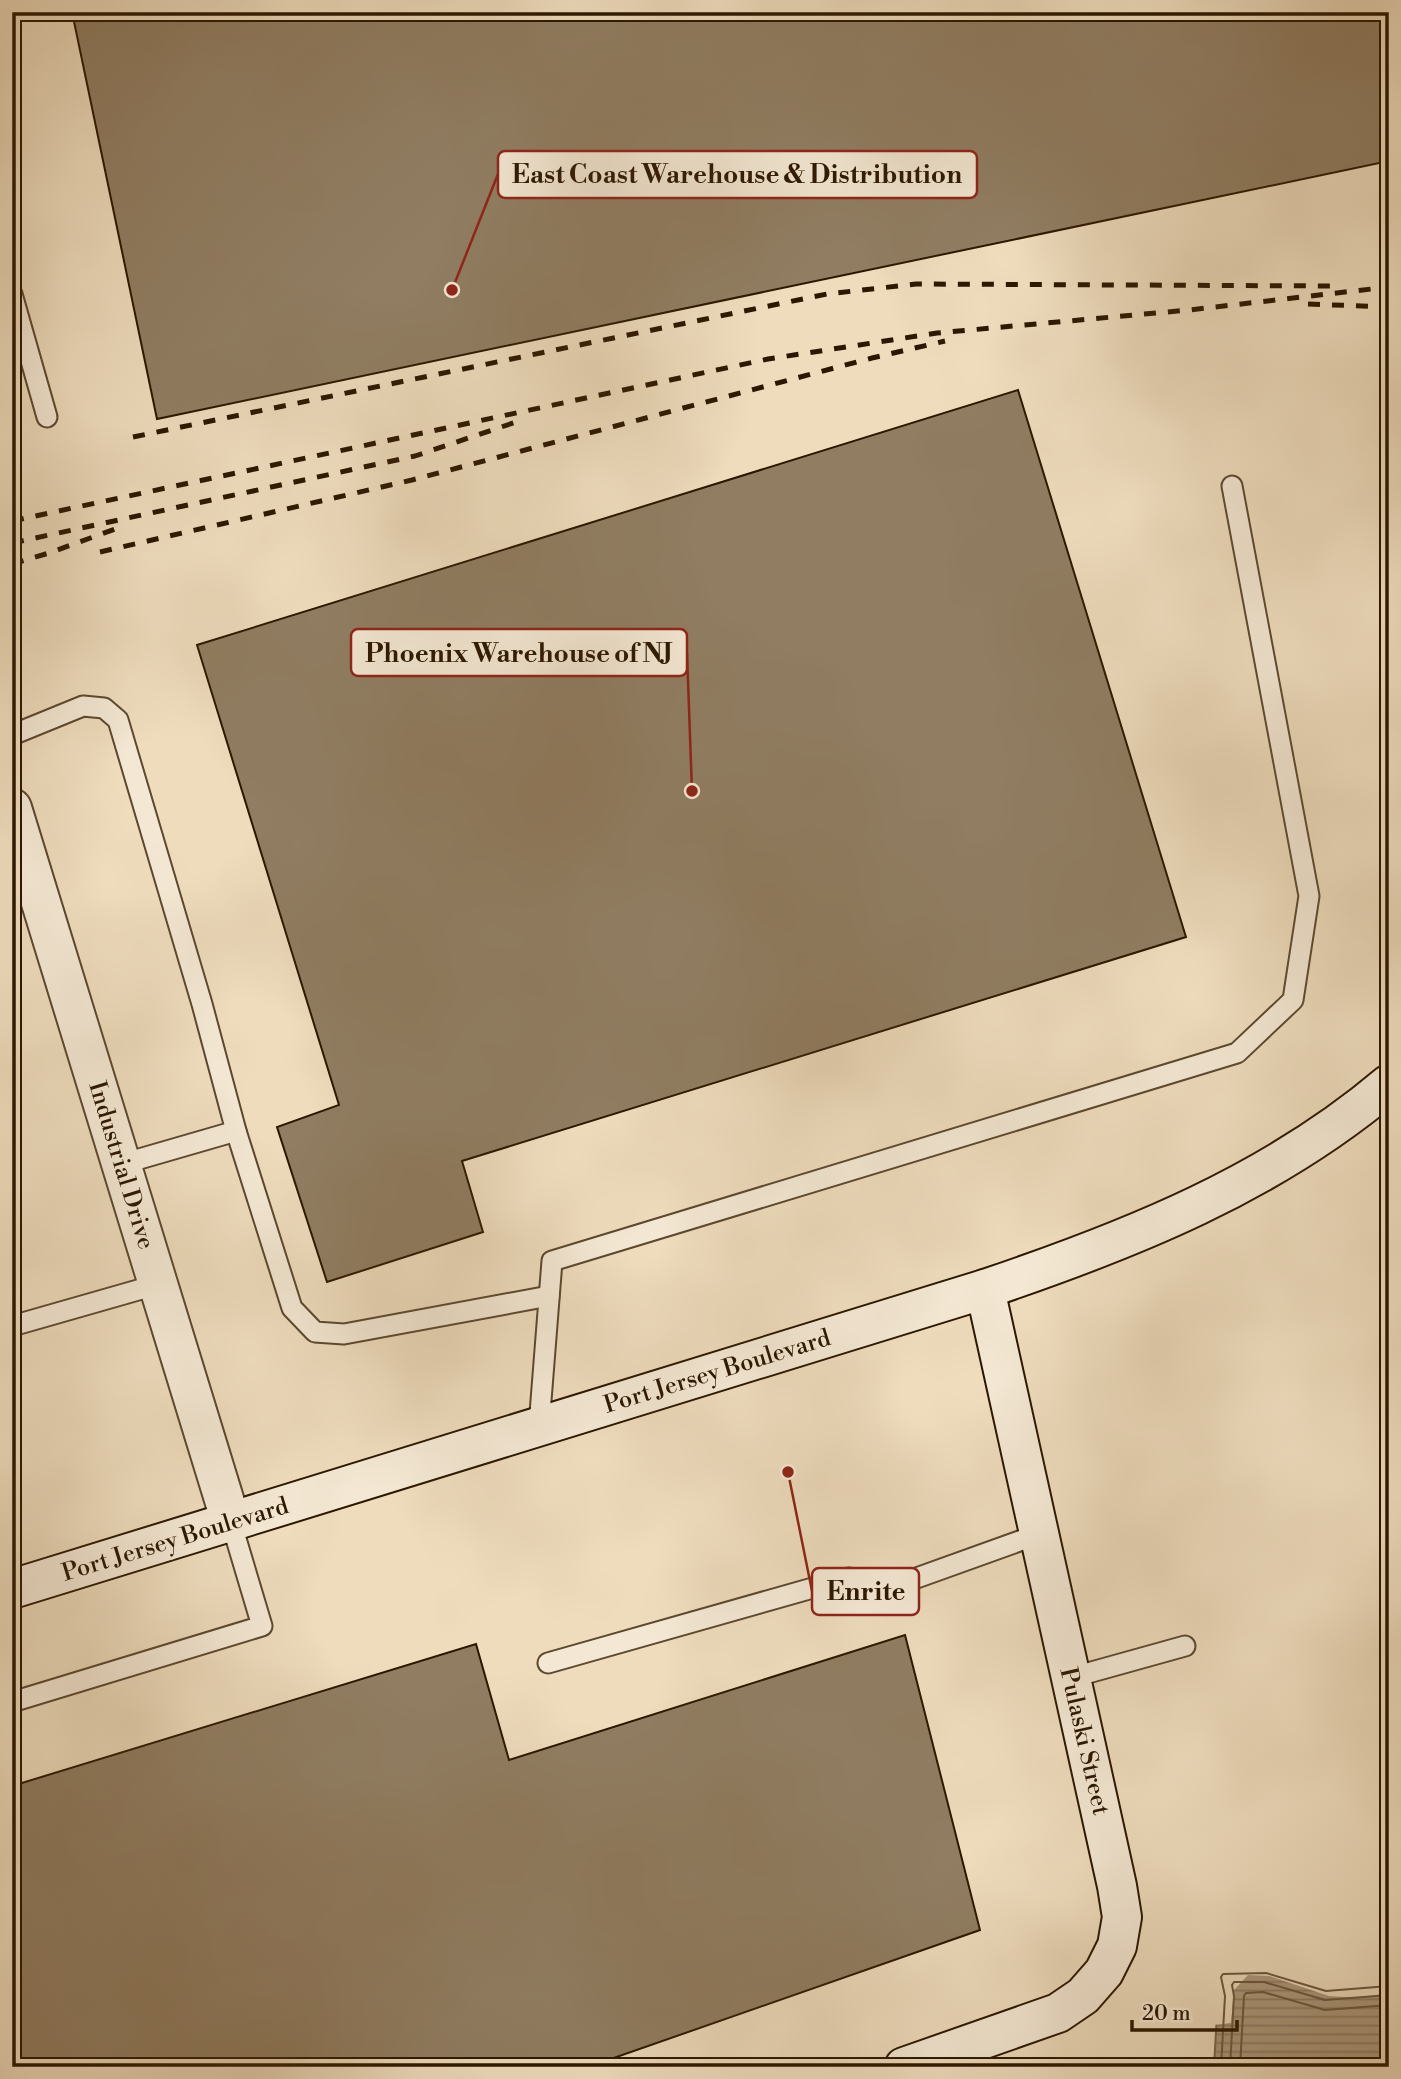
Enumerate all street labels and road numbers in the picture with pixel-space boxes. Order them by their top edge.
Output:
street label: Industrial Drive [81,1078,161,1253]
street label: Port Jersey Boulevard [600,1323,835,1421]
street label: Port Jersey Boulevard [58,1491,293,1589]
street label: Pulaski Street [1052,1664,1116,1818]

